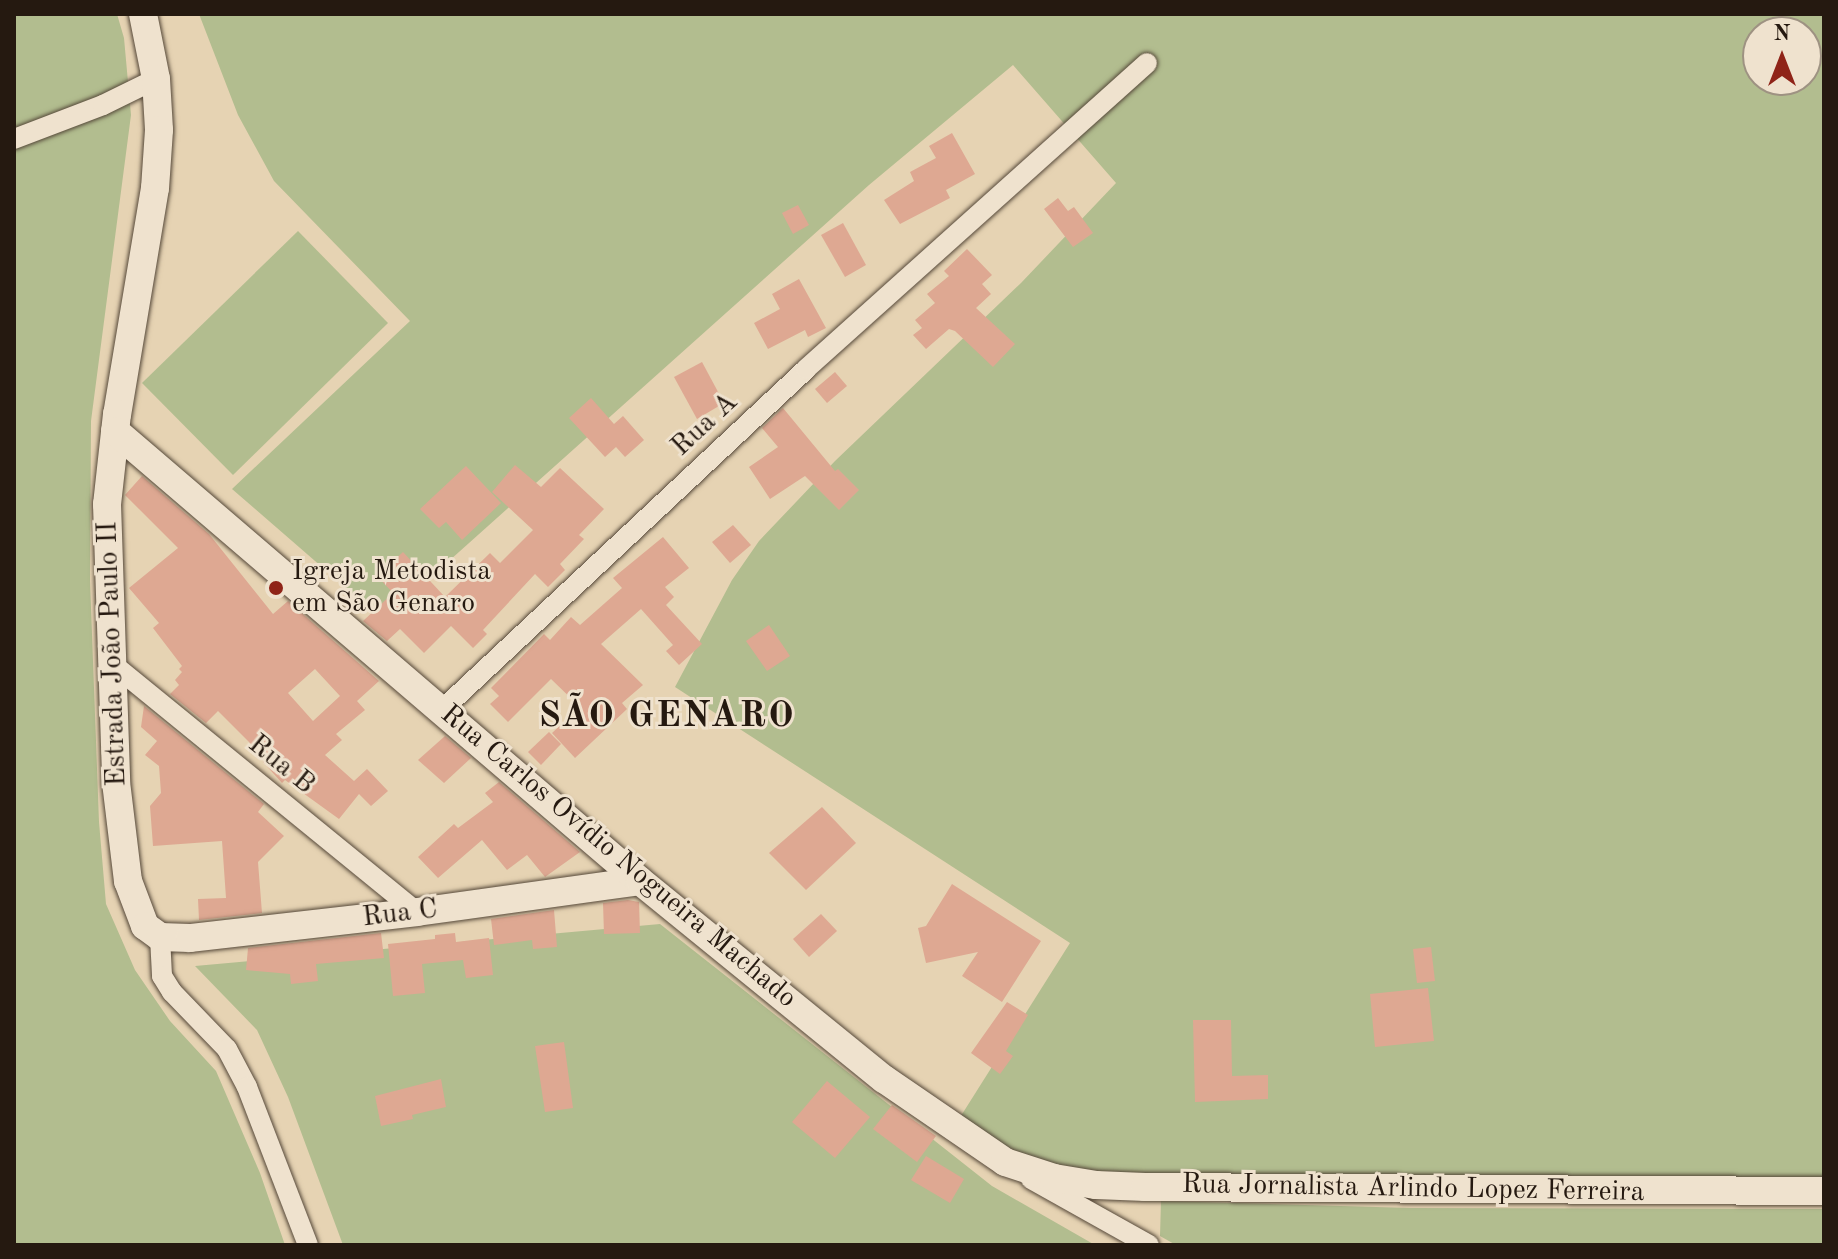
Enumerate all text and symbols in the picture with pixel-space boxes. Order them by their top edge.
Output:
north arrow [1742,16,1822,96]
text: N [1774,23,1790,45]
street label: Rua A [665,386,745,464]
street label: Estrada João Paulo II [92,521,134,787]
place label: Igreja Metodista em São Genaro [292,555,491,621]
marker: Igreja Metodista em São Genaro [267,579,285,597]
district label: SÃO GENARO [538,696,796,740]
street label: Rua Carlos Ovídio Nogueira Machado [433,698,803,1016]
street label: Rua B [241,728,321,802]
street label: Rua C [361,893,439,935]
street label: Rua Jornalista Arlindo Lopez Ferreira [1181,1168,1645,1210]

